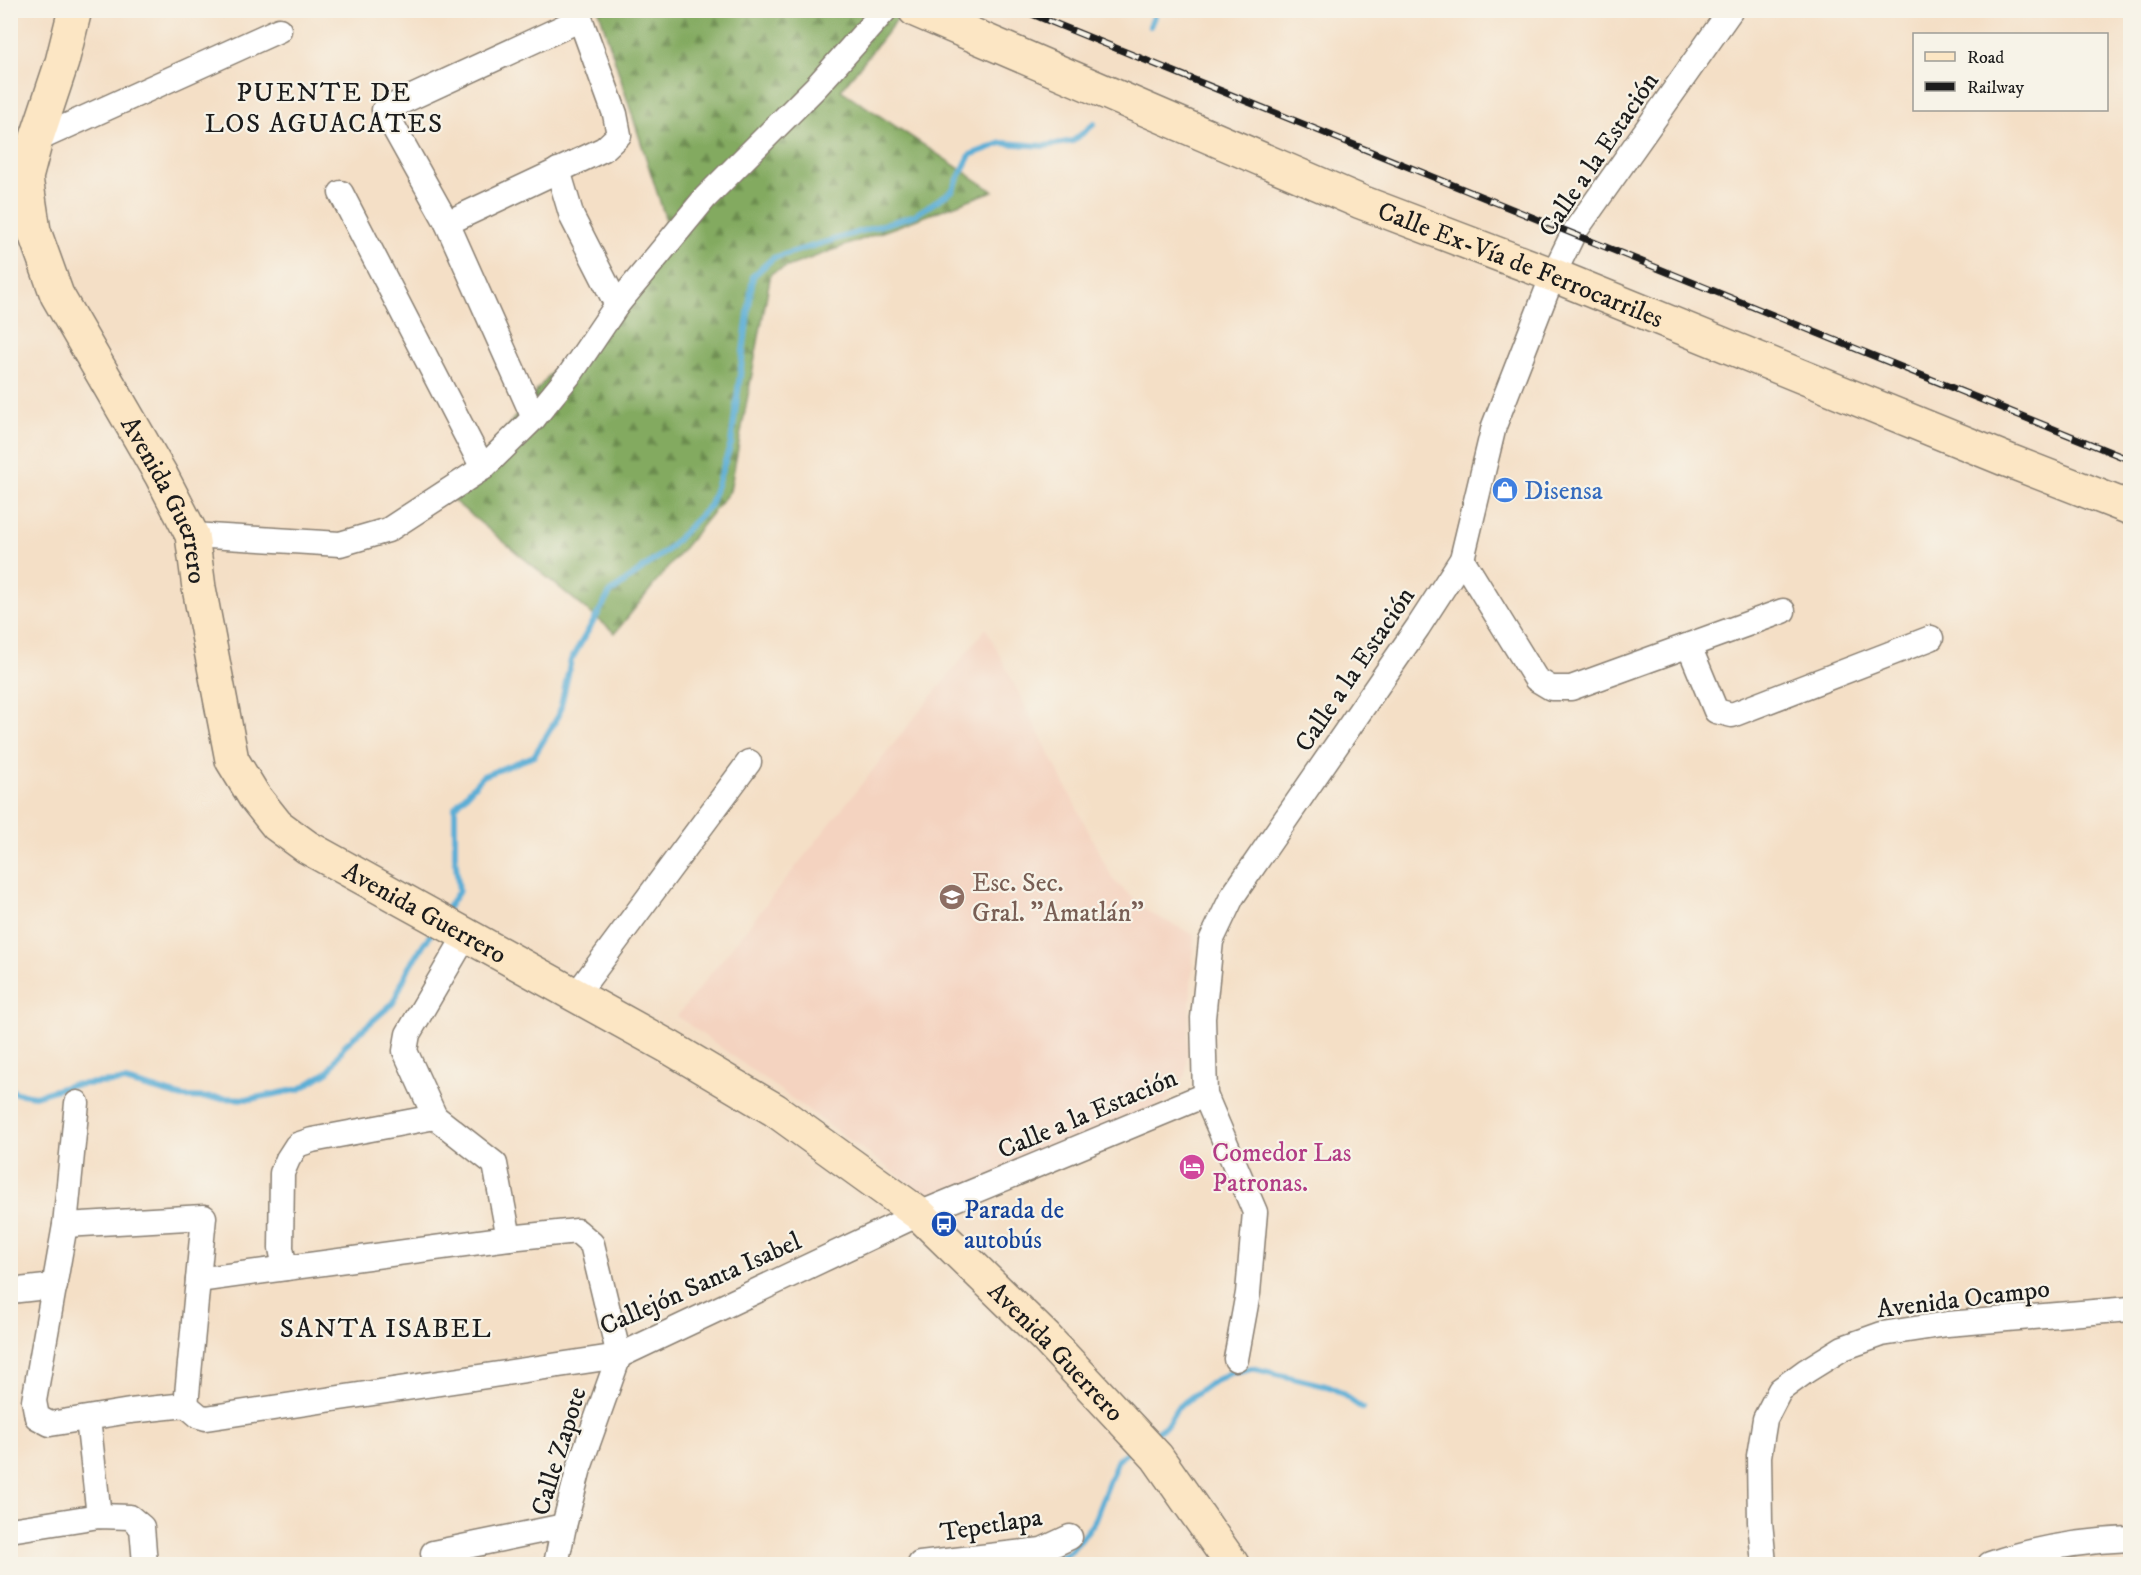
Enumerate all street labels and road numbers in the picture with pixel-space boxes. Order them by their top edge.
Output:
street label: Calle a la Estación [1532,66,1667,244]
street label: Calle Ex-Vía de Ferrocarriles [1373,195,1668,336]
street label: Avenida Guerrero [113,411,213,586]
street label: Calle a la Estación [1288,581,1423,759]
street label: Avenida Guerrero [337,855,512,972]
street label: Calle a la Estación [993,1062,1183,1167]
street label: Callejón Santa Isabel [595,1225,807,1344]
street label: Avenida Ocampo [1875,1273,2052,1326]
street label: Avenida Guerrero [980,1275,1131,1429]
street label: Calle Zapote [524,1383,595,1520]
street label: Tepetlapa [938,1501,1045,1550]

